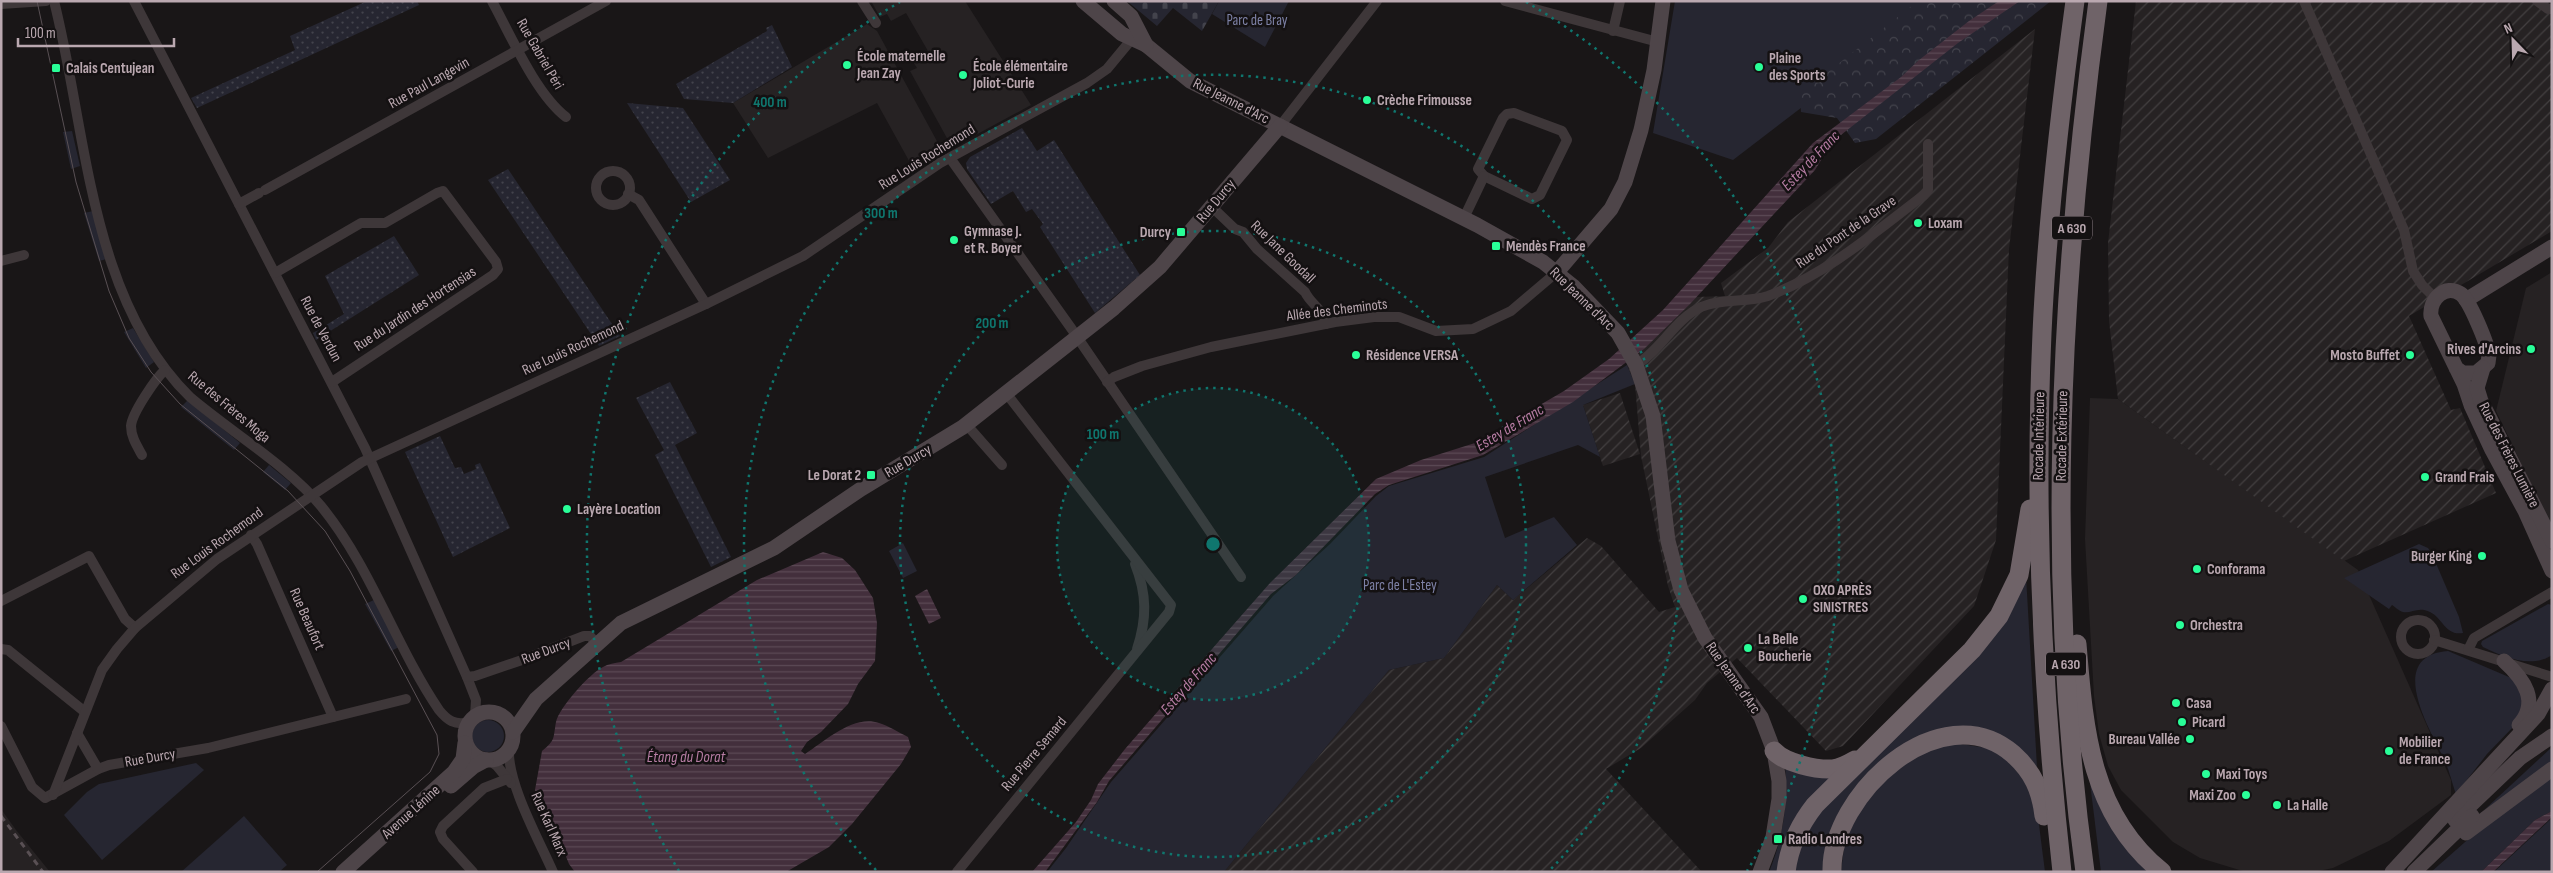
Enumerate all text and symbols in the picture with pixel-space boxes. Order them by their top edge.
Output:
park label: Parc de Bray [1226,11,1288,30]
scale bar [18,15,174,47]
street label: Rue Gabriel Péri [512,15,568,93]
north arrow [2488,15,2538,65]
text: N [2501,19,2515,38]
text: 100 m [25,24,56,43]
place label: École maternelle Jean Zay [856,47,946,83]
place label: Plaine des Sports [1769,49,1826,85]
street label: Rue Paul Langevin [385,53,473,113]
place label: École élémentaire Joliot-Curie [972,57,1068,93]
place label: Calais Centujean [66,59,154,78]
marker: École maternelle Jean Zay [841,59,853,71]
marker: Plaine des Sports [1753,61,1765,73]
marker: Calais Centujean [50,62,62,74]
marker: École élémentaire Joliot-Curie [957,69,969,81]
street label: Rue Jeanne d'Arc [1190,74,1272,128]
place label: Crèche Frimousse [1377,91,1472,110]
text: 400 m [753,93,787,112]
marker: Crèche Frimousse [1361,94,1373,106]
street label: Rue Louis Rochemond [875,120,979,194]
water label: Estey de Franc [1778,126,1845,195]
street label: Rue Durcy [1192,175,1240,227]
street label: Rue du Pont de la Grave [1792,191,1900,273]
text: 300 m [864,204,898,223]
place label: Loxam [1928,214,1962,233]
street label: Rue Jane Goodall [1247,216,1319,288]
marker: Loxam [1912,217,1924,229]
road number: A 630 [2052,217,2092,240]
place label: Gymnase J. et R. Boyer [964,222,1022,258]
place label: Durcy [1140,223,1172,242]
marker: Durcy [1175,226,1187,238]
marker: Gymnase J. et R. Boyer [948,234,960,246]
place label: Mendès France [1506,237,1586,256]
marker: Mendès France [1490,240,1502,252]
street label: Rue du Jardin des Hortensias [350,262,480,356]
street label: Rue Jeanne d'Arc [1545,263,1619,335]
street label: Rue de Verdun [296,293,346,365]
street label: Allée des Cheminots [1285,294,1388,326]
text: 200 m [975,314,1009,333]
street label: Rue Louis Rochemond [519,316,627,380]
place label: Rives d'Arcins [2447,340,2521,359]
marker: Rives d'Arcins [2525,343,2537,355]
place label: Résidence VERSA [1366,346,1459,365]
place label: Mosto Buffet [2330,346,2400,365]
marker: Résidence VERSA [1350,349,1362,361]
marker: Mosto Buffet [2404,349,2416,361]
street label: Rue des Frères Moga [184,367,274,447]
street label: Rocade Extérieure [2052,390,2072,482]
street label: Rocade Intérieure [2029,391,2049,481]
street label: Rue des Frères Lumière [2474,399,2544,511]
water label: Estey de Franc [1472,400,1548,456]
text: 100 m [1087,425,1119,444]
street label: Rue Durcy [881,440,935,482]
place label: Le Dorat 2 [808,466,861,485]
place label: Grand Frais [2435,468,2495,487]
marker: Le Dorat 2 [865,469,877,481]
marker: Grand Frais [2419,471,2431,483]
place label: Layère Location [577,500,661,519]
street label: Rue Louis Rochemond [167,503,267,583]
marker: Layère Location [561,503,573,515]
centre of rings [1204,535,1222,553]
place label: Burger King [2411,547,2473,566]
marker: Burger King [2476,550,2488,562]
place label: Conforama [2207,560,2265,579]
marker: Conforama [2191,563,2203,575]
park label: Parc de L'Estey [1363,576,1437,595]
place label: OXO APRÈS SINISTRES [1813,581,1872,617]
street label: Rue Beaufort [285,585,329,653]
marker: OXO APRÈS SINISTRES [1797,593,1809,605]
place label: Orchestra [2190,616,2243,635]
marker: Orchestra [2174,619,2186,631]
place label: La Belle Boucherie [1758,630,1812,666]
street label: Rue Durcy [519,633,573,669]
street label: Rue Jeanne d'Arc [1701,638,1765,718]
marker: La Belle Boucherie [1742,642,1754,654]
water label: Estey de Franc [1157,648,1222,719]
road number: A 630 [2046,652,2086,676]
place label: Casa [2186,694,2212,713]
marker: Casa [2170,697,2182,709]
street label: Rue Pierre Semard [997,713,1071,795]
place label: Picard [2192,713,2225,732]
marker: Picard [2176,716,2188,728]
place label: Bureau Vallée [2109,730,2180,749]
marker: Bureau Vallée [2184,733,2196,745]
place label: Mobilier de France [2399,733,2450,769]
street label: Rue Durcy [123,744,177,772]
marker: Mobilier de France [2383,745,2395,757]
water label: Étang du Dorat [647,748,727,767]
place label: Maxi Toys [2216,765,2268,784]
marker: Maxi Toys [2200,768,2212,780]
street label: Avenue Lénine [377,781,444,844]
place label: Maxi Zoo [2189,786,2236,805]
street label: Rue Karl Marx [526,789,572,859]
marker: Maxi Zoo [2240,789,2252,801]
place label: La Halle [2287,796,2328,815]
marker: La Halle [2271,799,2283,811]
place label: Radio Londres [1788,830,1862,849]
marker: Radio Londres [1772,833,1784,845]

